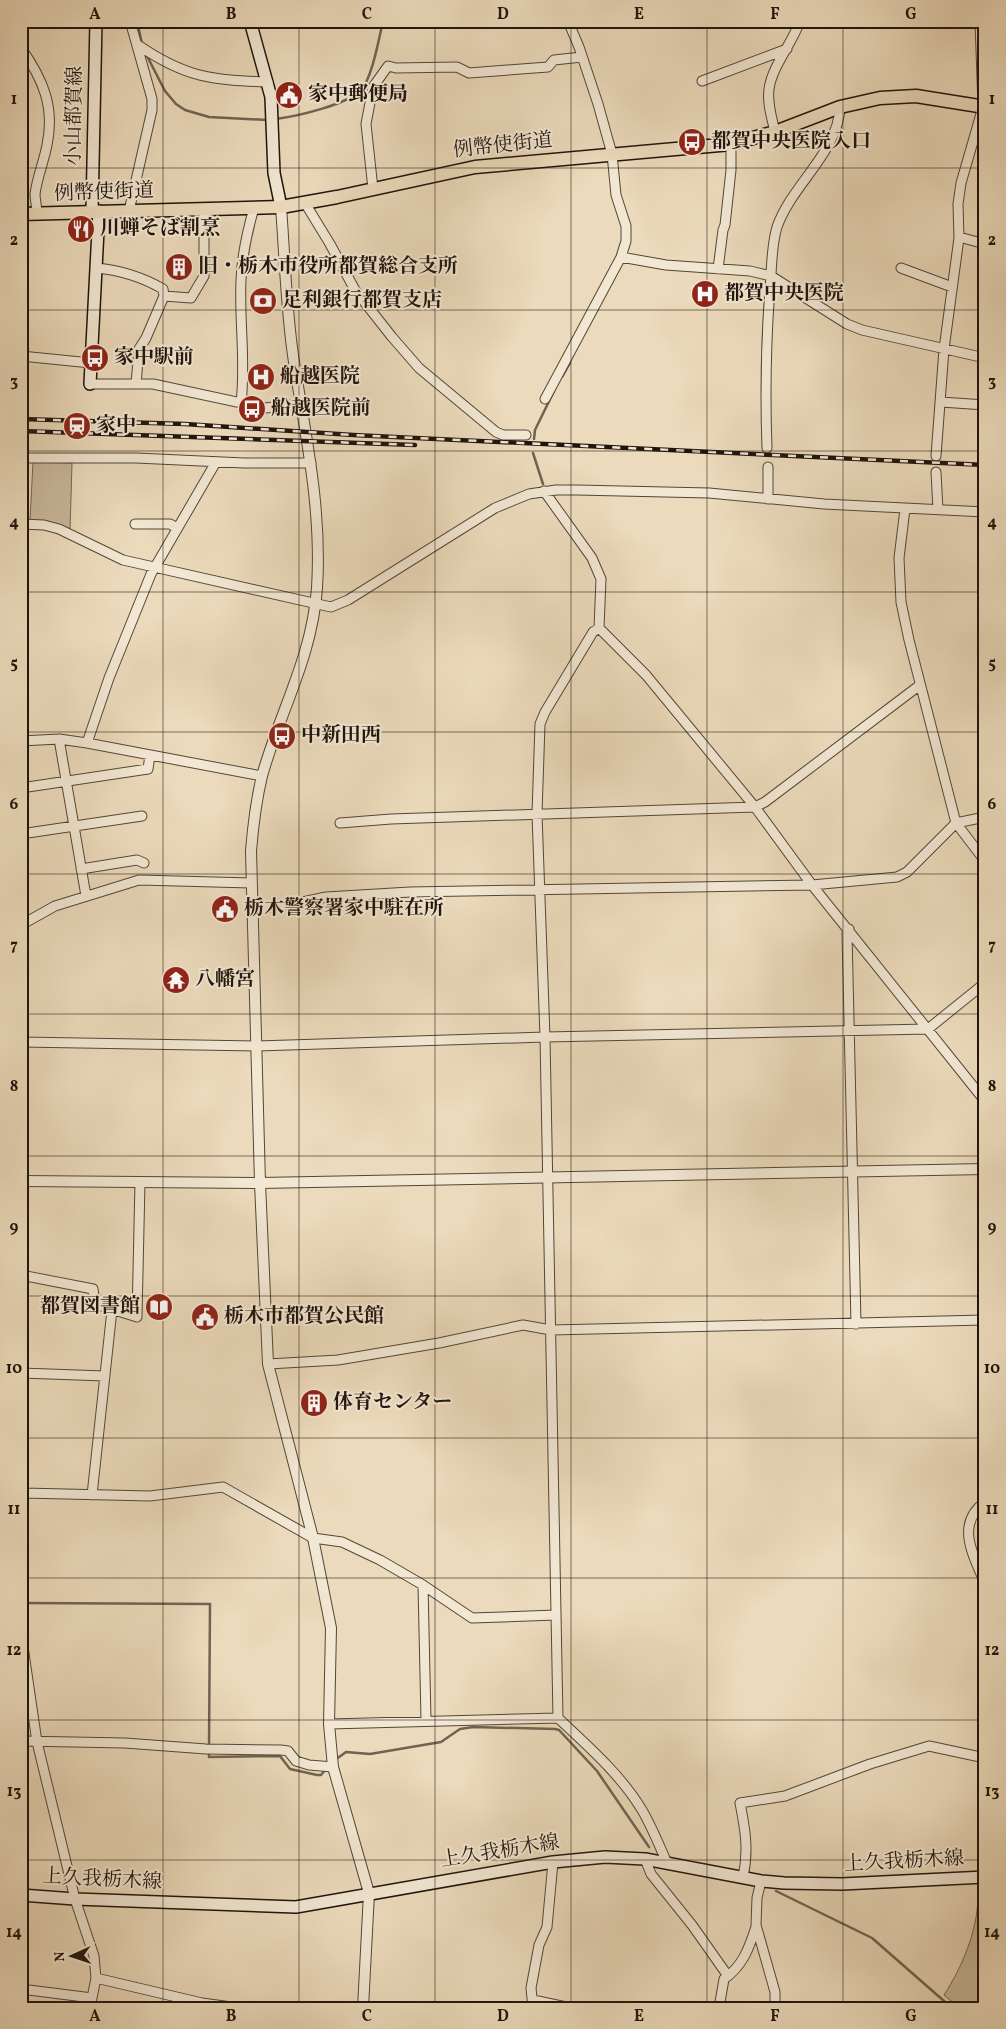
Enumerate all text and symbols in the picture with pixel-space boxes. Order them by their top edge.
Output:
text: A [89,4,101,26]
text: B [226,4,237,26]
text: C [362,4,372,26]
text: D [497,4,509,26]
text: E [634,4,644,26]
text: F [770,4,780,26]
text: G [905,4,917,26]
street label: 小山都賀線 [60,66,90,166]
public building icon: 家中郵便局 [274,80,304,110]
place label: 家中郵便局 [308,81,408,109]
text: 1 [11,89,17,111]
text: 1 [989,89,995,111]
street label: 例幣使街道 [452,127,554,165]
bus stop icon: 都賀中央医院入口 [677,127,707,157]
place label: 都賀中央医院入口 [711,128,871,156]
street label: 例幣使街道 [54,177,154,209]
restaurant icon: 川蝉そば割烹 [66,214,96,244]
place label: 川蝉そば割烹 [100,215,220,243]
text: 2 [10,230,18,252]
text: 2 [988,230,996,252]
building icon: 旧・栃木市役所都賀総合支所 [164,252,194,282]
place label: 旧・栃木市役所都賀総合支所 [198,253,458,281]
hospital icon: 都賀中央医院 [690,279,720,309]
place label: 都賀中央医院 [724,280,844,308]
bank icon: 足利銀行都賀支店 [248,286,278,316]
place label: 足利銀行都賀支店 [282,287,442,315]
bus stop icon: 家中駅前 [80,343,110,373]
place label: 家中駅前 [114,344,194,372]
hospital icon: 船越医院 [246,362,276,392]
place label: 船越医院 [280,363,360,391]
text: 3 [10,371,18,393]
text: 3 [988,371,996,393]
bus stop icon: 船越医院前 [237,394,267,424]
place label: 船越医院前 [271,395,371,423]
station icon: 家中 [62,411,92,441]
place label: 家中 [96,412,136,440]
text: 4 [9,512,19,534]
text: 4 [987,512,997,534]
text: 5 [10,653,18,675]
text: 5 [988,653,996,675]
bus stop icon: 中新田西 [267,721,297,751]
place label: 中新田西 [301,722,381,750]
text: 6 [10,794,19,816]
text: 6 [988,794,997,816]
public building icon: 栃木警察署家中駐在所 [210,894,240,924]
place label: 栃木警察署家中駐在所 [244,895,444,923]
text: 7 [10,935,18,957]
text: 7 [988,935,996,957]
temple icon: 八幡宮 [161,965,191,995]
place label: 八幡宮 [195,966,255,994]
text: 8 [10,1076,18,1098]
text: 8 [988,1076,996,1098]
text: 9 [10,1217,19,1239]
text: 9 [988,1217,997,1239]
library icon: 都賀図書館 [144,1292,174,1322]
place label: 都賀図書館 [40,1293,140,1321]
public building icon: 栃木市都賀公民館 [190,1302,220,1332]
place label: 栃木市都賀公民館 [224,1303,384,1331]
text: 10 [6,1358,22,1380]
text: 10 [984,1358,1000,1380]
building icon: 体育センター [299,1388,329,1418]
place label: 体育センター [333,1389,452,1417]
text: 11 [8,1499,20,1521]
text: 11 [986,1499,998,1521]
text: 12 [7,1640,21,1662]
text: 12 [985,1640,999,1662]
text: 13 [7,1781,21,1803]
text: 13 [985,1781,999,1803]
street label: 上久我栃木線 [439,1829,561,1875]
street label: 上久我栃木線 [843,1845,965,1879]
street label: 上久我栃木線 [41,1863,163,1897]
text: 14 [6,1922,22,1944]
text: 14 [984,1922,1000,1944]
north arrow [48,1932,98,1982]
text: N [51,1951,70,1962]
text: A [89,2006,101,2028]
text: B [226,2006,237,2028]
text: C [362,2006,372,2028]
text: D [497,2006,509,2028]
text: E [634,2006,644,2028]
text: F [770,2006,780,2028]
text: G [905,2006,917,2028]

